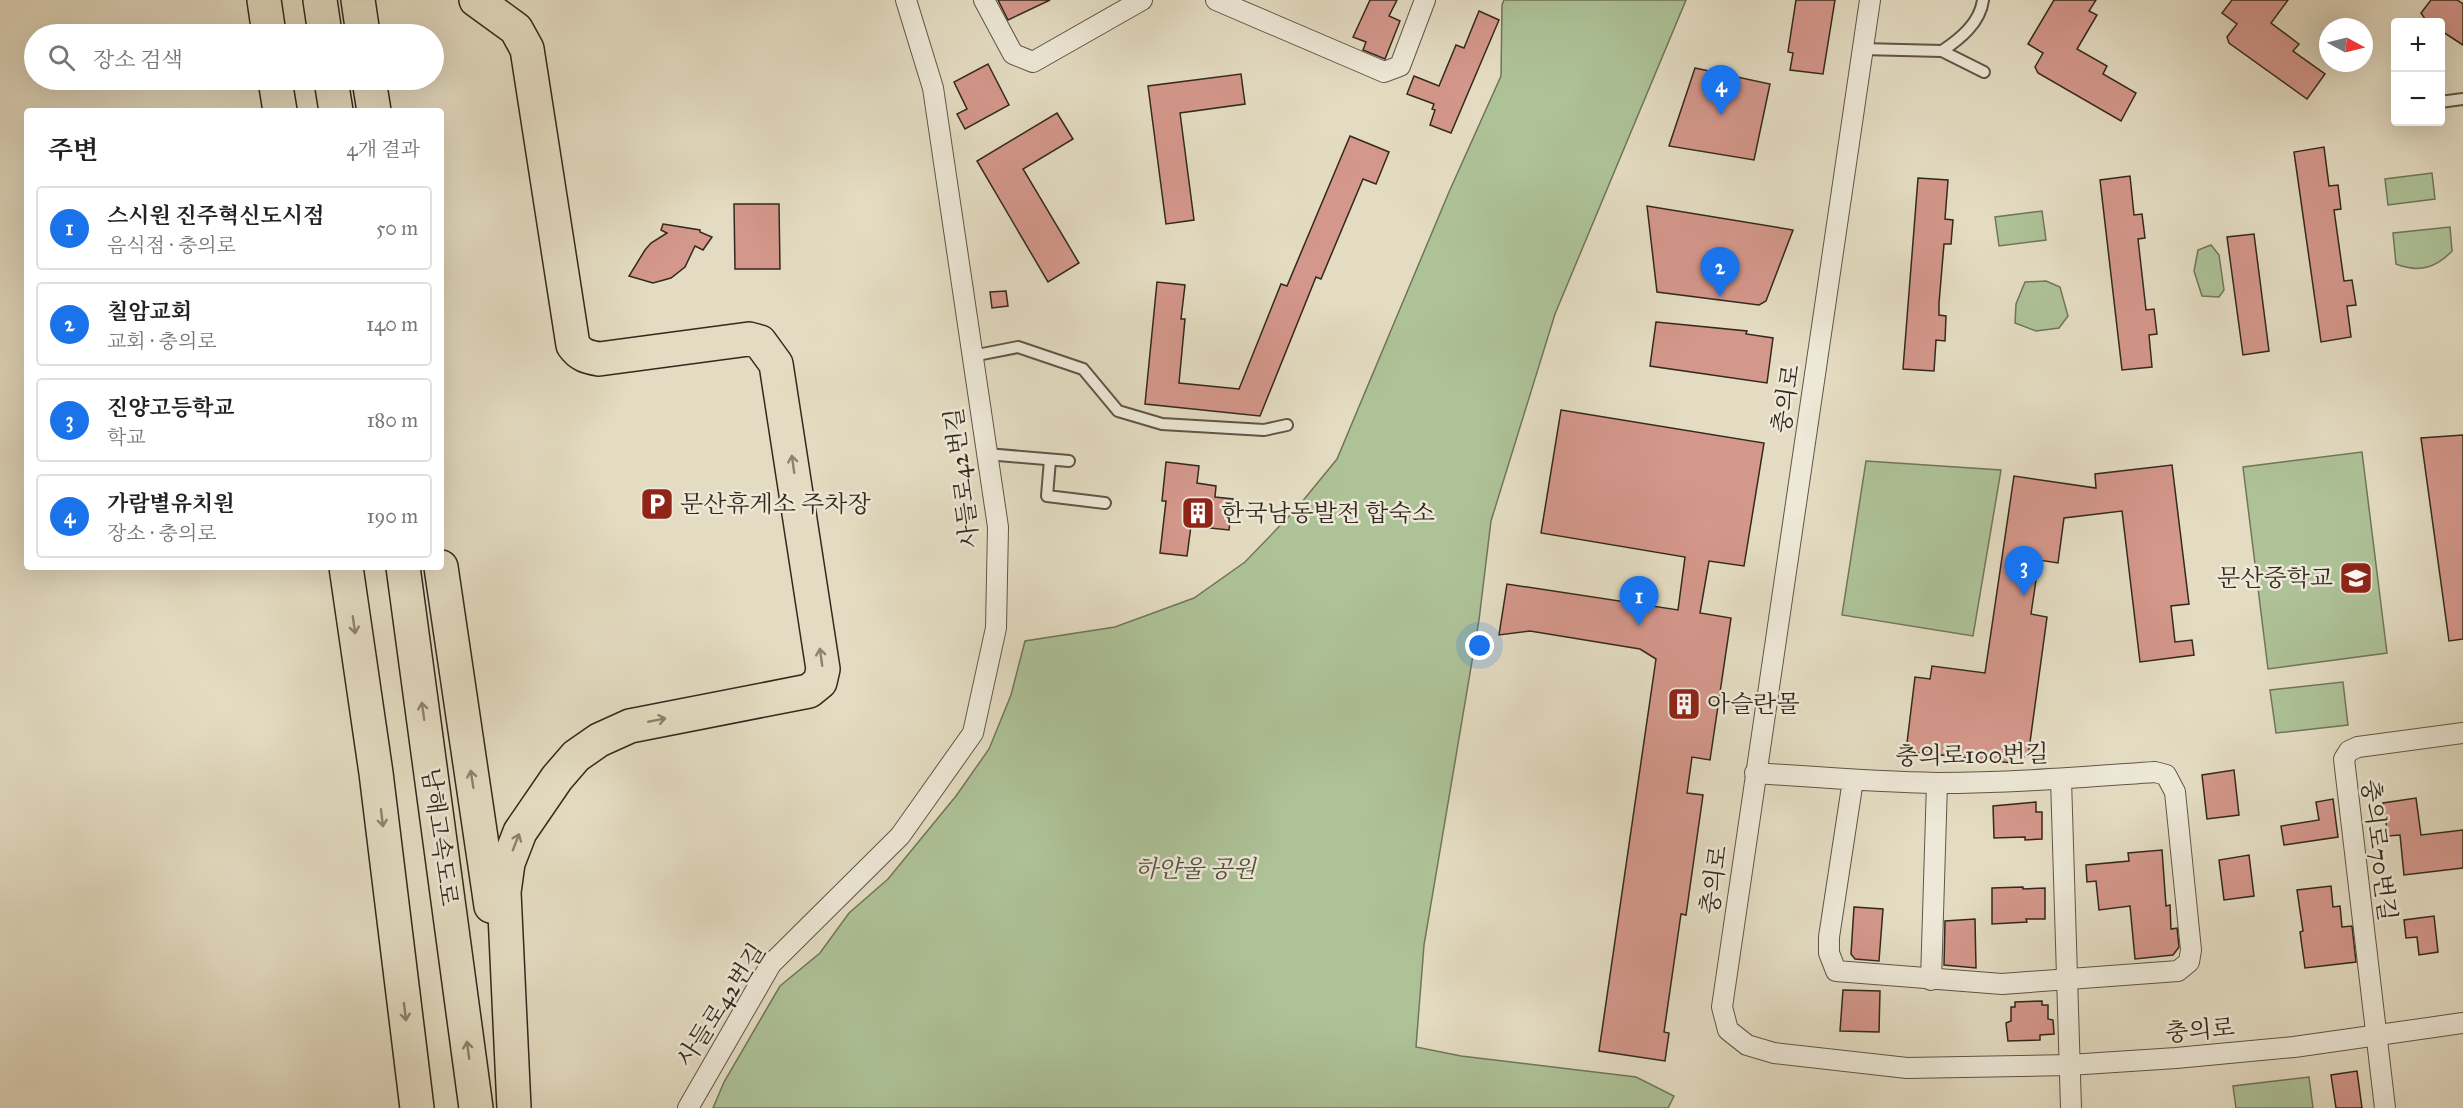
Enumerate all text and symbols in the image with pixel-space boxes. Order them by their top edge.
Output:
north arrow [2319,18,2373,72]
map controls [2391,18,2445,126]
button: + [2391,18,2445,72]
search box [24,24,444,90]
icon: search [45,41,78,74]
text: 장소 검색 [93,46,183,73]
pin: 4 [1702,66,1740,115]
button: − [2391,72,2445,126]
text: 주변 [48,134,98,166]
text: 4개 결과 [347,137,420,161]
text: 스시원 진주혁신도시점 [107,202,324,229]
text: 1 [66,216,73,240]
text: 50 m [376,216,418,240]
text: 음식점 · 충의로 [107,233,236,257]
pin: 2 [1700,248,1740,297]
text: 칠암교회 [107,298,192,325]
text: 2 [65,312,74,336]
text: 140 m [366,312,418,336]
text: 교회 · 충의로 [107,329,217,353]
street label: 충의로 [1766,362,1806,436]
text: 진양고등학교 [107,394,235,421]
street label: 사들로42번길 [939,406,985,550]
text: 3 [66,408,74,432]
text: 180 m [367,408,418,432]
text: 학교 [107,425,146,449]
one-way arrow [787,454,798,474]
parking icon: 문산휴게소 주차장 [639,486,675,522]
place label: 문산휴게소 주차장 [680,489,871,519]
text: 가람별유치원 [107,490,235,517]
building icon: 한국남동발전 합숙소 [1180,495,1216,531]
place label: 한국남동발전 합숙소 [1221,498,1435,528]
text: 4 [64,504,75,528]
text: 190 m [367,504,418,528]
text: 장소 · 충의로 [107,521,217,545]
pin: 3 [2004,546,2044,596]
school or university icon: 문산중학교 [2338,560,2374,596]
place label: 문산중학교 [2217,563,2333,593]
pin: 1 [1620,576,1658,626]
one-way arrow [349,615,360,634]
your location [1465,631,1494,660]
one-way arrow [816,647,827,667]
building icon: 아슬란몰 [1666,686,1702,722]
place label: 아슬란몰 [1707,689,1800,719]
one-way arrow [417,702,428,721]
one-way arrow [647,714,667,725]
street label: 충의로100번길 [1895,739,2049,771]
street label: 남해고속도로 [415,766,465,908]
one-way arrow [467,770,478,789]
street label: 충의로70번길 [2355,777,2403,923]
one-way arrow [376,808,387,827]
one-way arrow [512,833,523,851]
street label: 충의로 [1694,843,1734,917]
park label: 하얀울 공원 [1134,854,1257,884]
street label: 사들로42번길 [670,938,772,1072]
one-way arrow [400,1001,411,1021]
street label: 충의로 [2164,1012,2236,1048]
one-way arrow [462,1041,473,1060]

